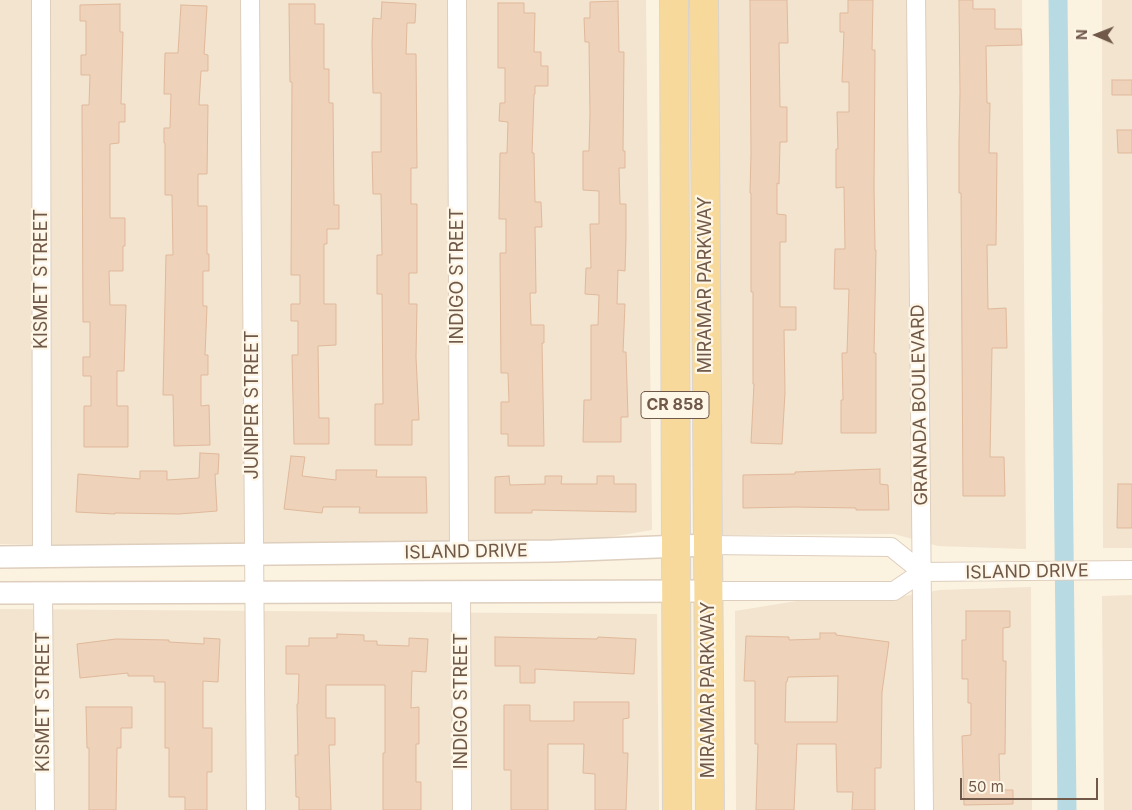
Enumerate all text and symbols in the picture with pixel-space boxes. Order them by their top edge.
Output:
north arrow [1072,10,1122,60]
text: N [1073,29,1090,40]
street label: MIRAMAR PARKWAY [695,197,717,373]
street label: INDIGO STREET [447,208,469,344]
street label: KISMET STREET [31,209,53,349]
street label: GRANADA BOULEVARD [907,304,933,506]
street label: JUNIPER STREET [242,330,264,480]
road number: CR 858 [641,392,709,418]
street label: ISLAND DRIVE [404,540,528,564]
street label: ISLAND DRIVE [965,560,1089,584]
street label: MIRAMAR PARKWAY [698,602,720,778]
street label: KISMET STREET [33,632,55,772]
street label: INDIGO STREET [451,633,473,769]
scale bar [962,768,1100,800]
text: 50 m [968,777,1004,796]

